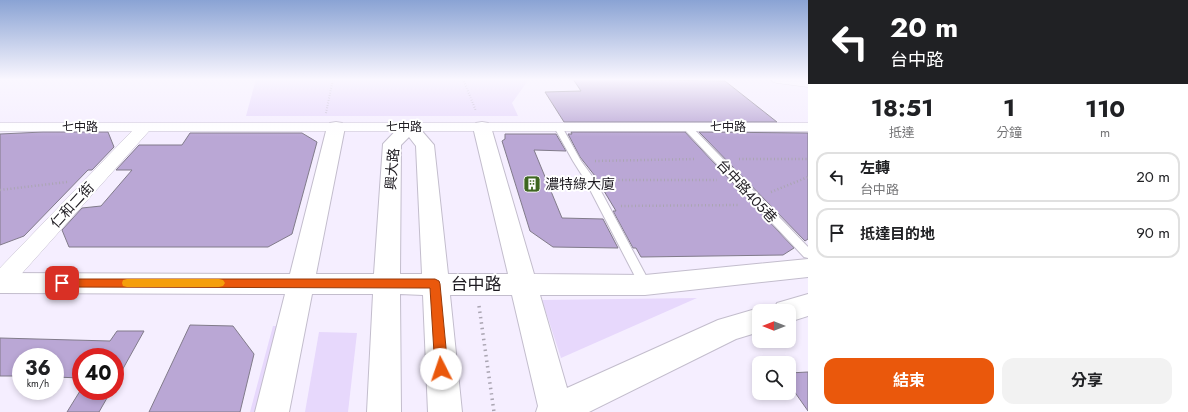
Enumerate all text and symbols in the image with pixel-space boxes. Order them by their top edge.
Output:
text: 20 m [890,7,958,48]
icon: left [824,16,876,68]
text: 台中路 [890,47,944,73]
text: 18:51 [871,90,933,125]
text: 1 [1003,90,1015,125]
text: 110 [1085,91,1125,126]
street label: 七中路 [62,118,98,136]
street label: 七中路 [386,118,422,136]
street label: 七中路 [710,118,746,136]
text: 抵達 [889,123,915,142]
text: 分鐘 [996,123,1022,142]
text: m [1100,123,1110,142]
street label: 興大路 [380,147,404,191]
street label: 台中路405巷 [712,155,782,227]
text: 左轉 [860,157,890,179]
icon: left [826,166,848,188]
text: 20 m [1136,166,1170,188]
building icon: 濃特綠大廈 [522,174,542,194]
place label: 濃特綠大廈 [545,174,615,194]
street label: 仁和二街 [46,178,98,232]
text: 台中路 [860,180,899,199]
icon: arrive [826,222,848,244]
text: 90 m [1136,222,1170,244]
text: 抵達目的地 [860,223,935,245]
pin [45,266,79,300]
icon: arrive [51,272,73,294]
street label: 台中路 [451,272,502,296]
north arrow [752,304,796,348]
map controls [752,304,796,400]
speed limit sign: 40 [72,348,124,400]
position arrow [420,348,462,390]
text: 36 [25,354,51,383]
button: search [752,356,796,400]
button: 結束 [824,358,994,404]
button: 分享 [1002,358,1172,404]
text: km/h [27,376,49,391]

